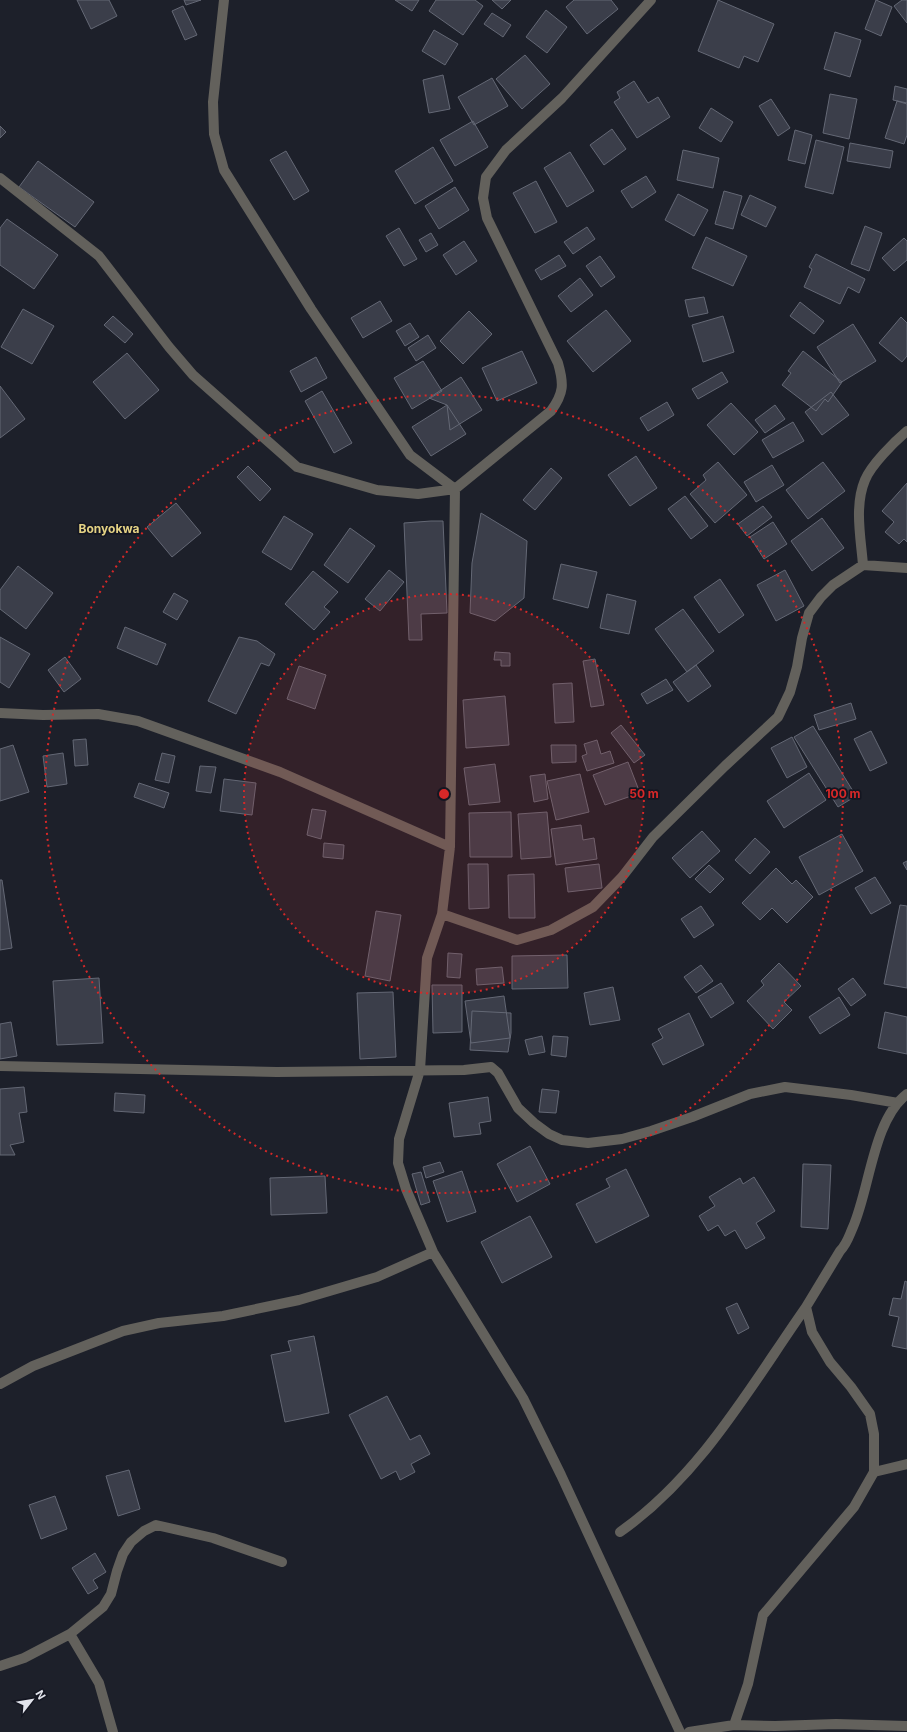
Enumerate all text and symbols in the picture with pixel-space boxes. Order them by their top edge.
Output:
district label: Bonyokwa [78,521,140,536]
text: 50 m [629,786,659,801]
text: 100 m [825,786,861,801]
centre of rings [437,787,451,801]
north arrow [12,1680,52,1720]
text: N [32,1688,49,1702]

